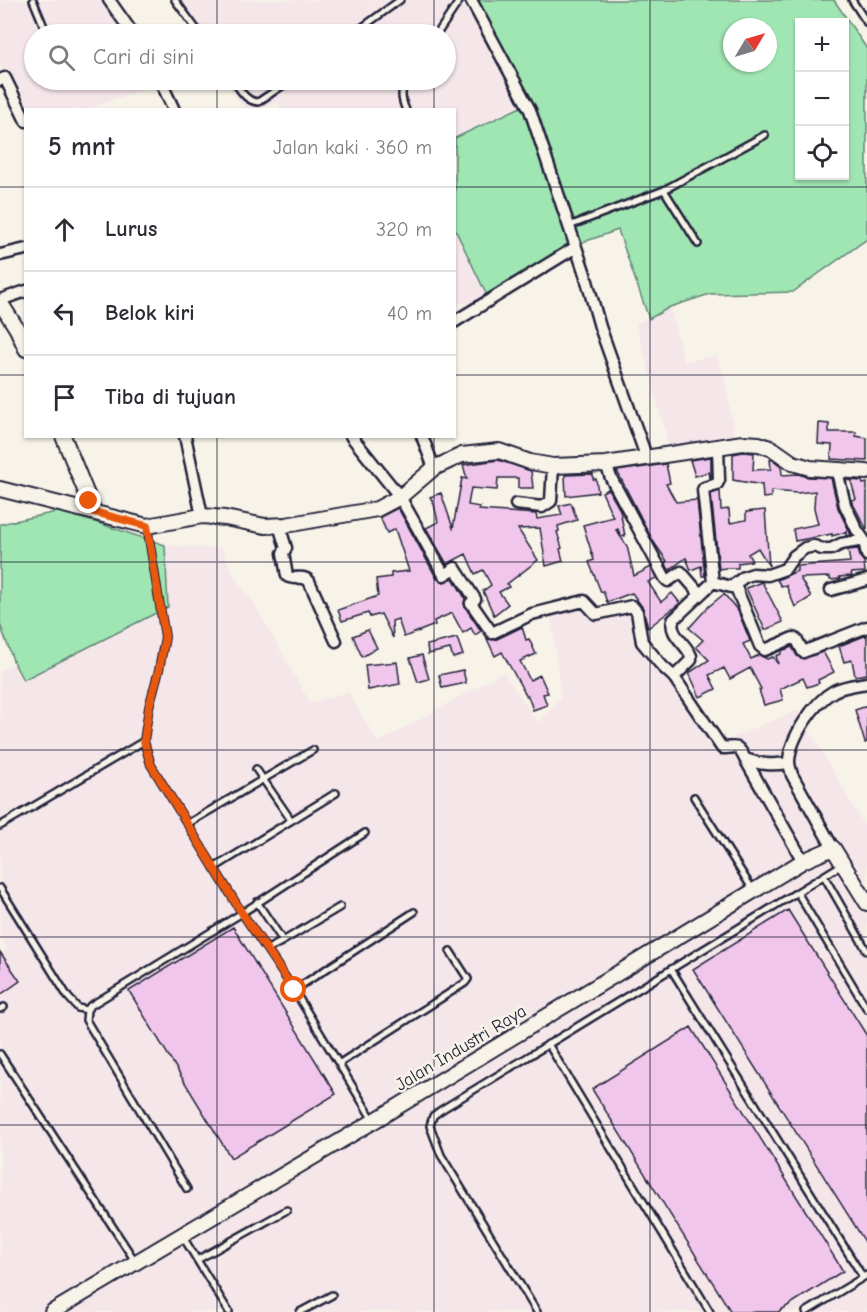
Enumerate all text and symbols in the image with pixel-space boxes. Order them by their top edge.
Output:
north arrow [723,18,777,72]
map controls [795,18,849,180]
button: + [795,18,849,72]
search box [24,24,456,90]
icon: search [45,41,78,74]
text: Cari di sini [93,44,194,70]
button: − [795,72,849,126]
button: locate [795,126,849,180]
text: 5 mnt [48,132,114,162]
text: Jalan kaki · 360 m [273,136,432,159]
icon: ahead [48,213,81,246]
text: Lurus [105,216,157,242]
text: 320 m [376,218,432,241]
icon: left [48,297,81,330]
text: Belok kiri [105,300,195,326]
text: 40 m [387,302,432,325]
icon: arrive [48,381,81,414]
text: Tiba di tujuan [105,384,236,410]
route end [75,487,101,513]
route start [280,976,306,1002]
street label: Jalan Industri Raya [392,1001,530,1095]

